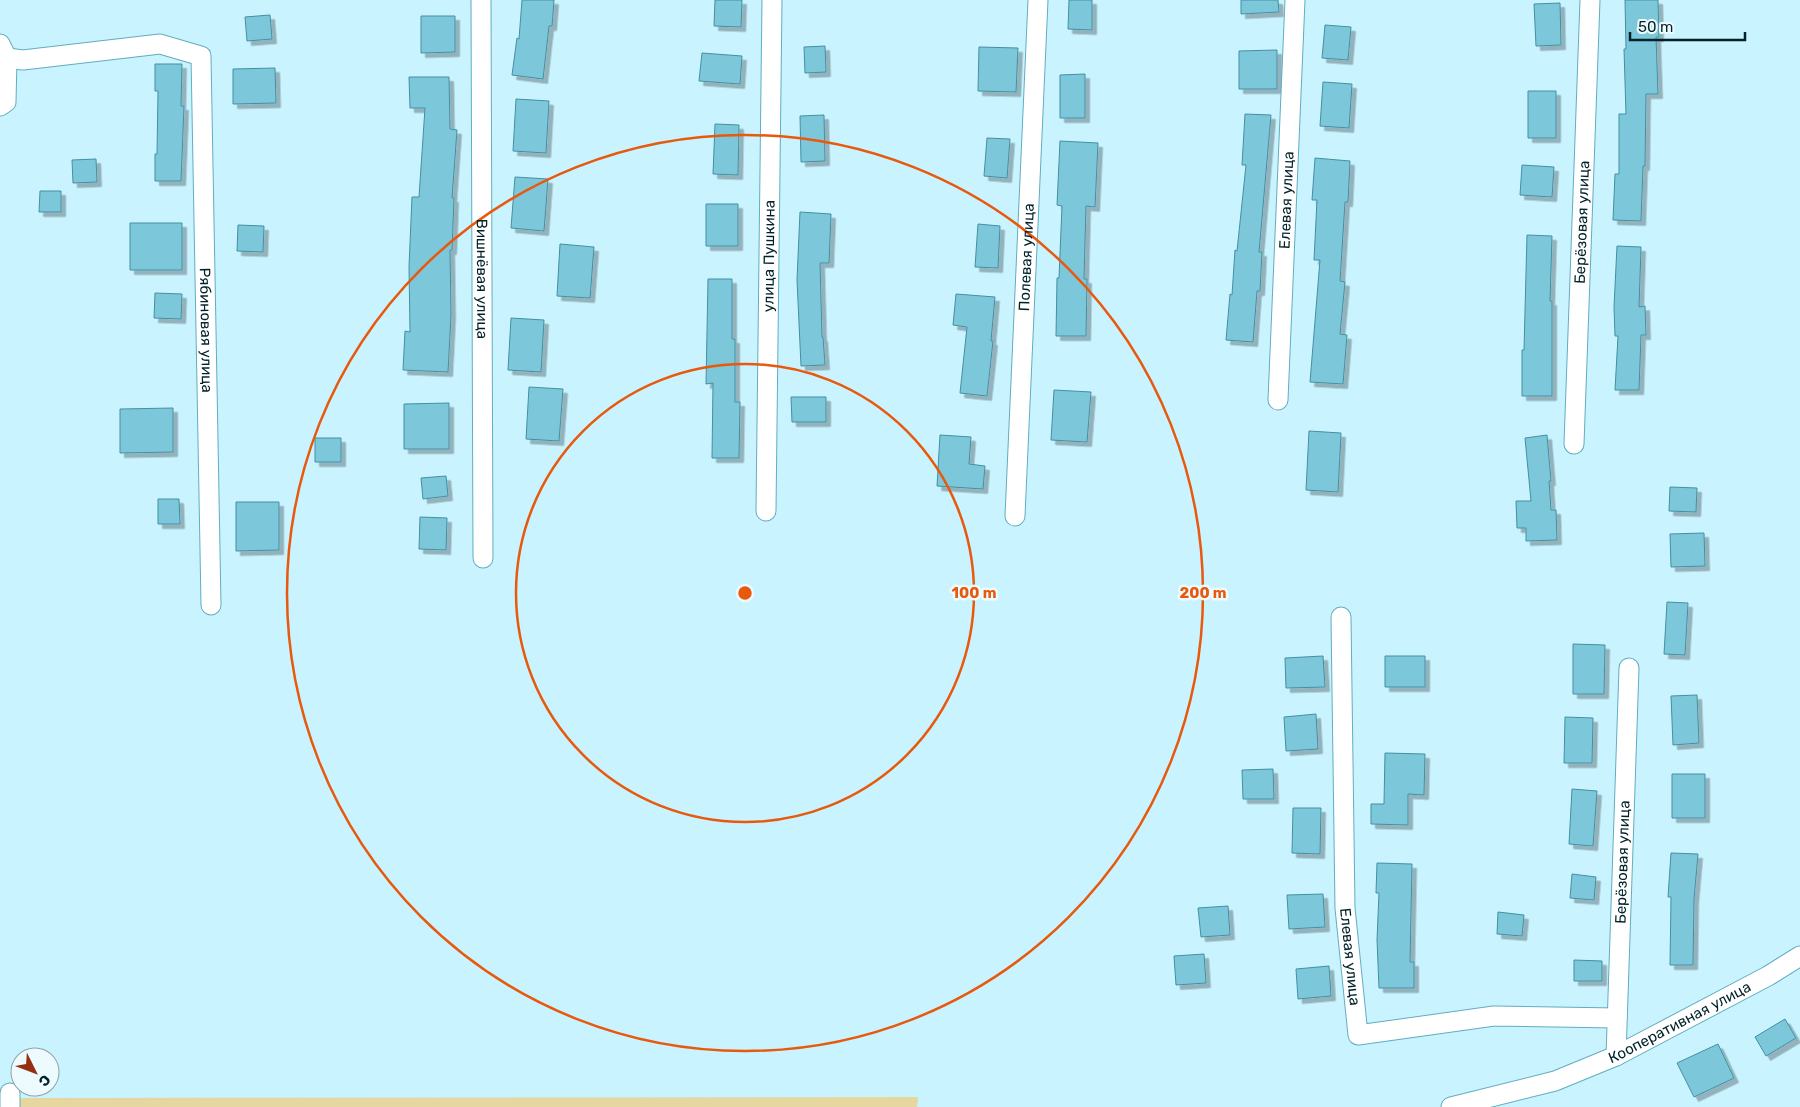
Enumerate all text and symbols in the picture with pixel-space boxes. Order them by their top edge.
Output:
scale bar [1630,10,1745,42]
text: 50 m [1638,18,1673,36]
street label: Елевая улица [1275,151,1298,249]
street label: Берёзовая улица [1571,160,1593,284]
street label: улица Пушкина [759,200,779,312]
street label: Полевая улица [1015,203,1038,312]
street label: Вишнёвая улица [473,219,491,339]
street label: Рябиновая улица [196,267,216,393]
centre of rings [736,584,754,602]
text: 100 m [952,584,996,602]
text: 200 m [1179,584,1227,602]
street label: Берёзовая улица [1611,800,1634,924]
street label: Елевая улица [1336,907,1364,1006]
street label: Кооперативная улица [1606,978,1754,1067]
north arrow [10,1047,60,1097]
text: С [35,1071,54,1090]

